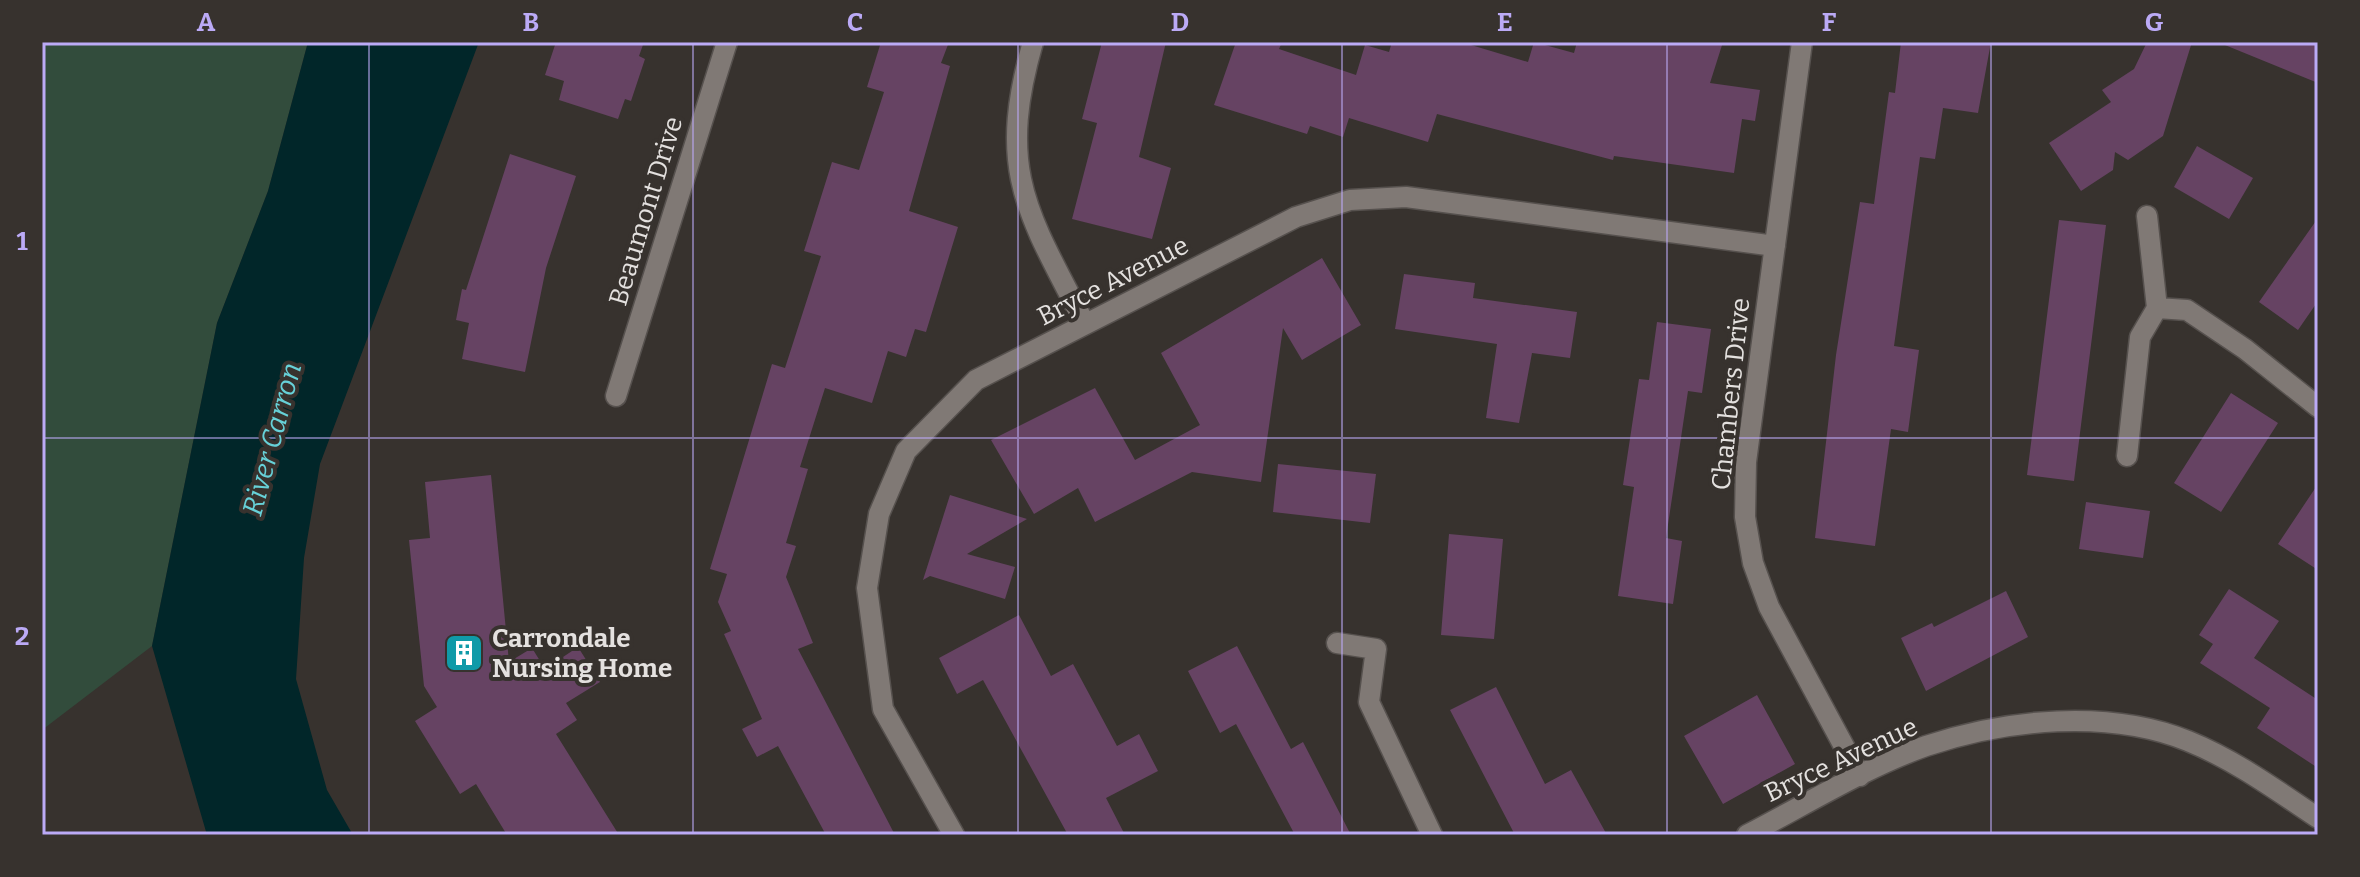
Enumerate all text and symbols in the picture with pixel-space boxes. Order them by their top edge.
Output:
text: A [197,7,216,38]
text: B [523,7,539,38]
text: C [847,7,863,38]
text: D [1171,7,1189,38]
text: E [1497,7,1513,38]
text: F [1822,7,1837,38]
text: G [2145,7,2164,38]
street label: Beaumont Drive [603,113,689,309]
text: 1 [16,226,28,257]
street label: Bryce Avenue [1032,230,1194,332]
street label: Chambers Drive [1705,296,1757,492]
water label: River Carron [236,359,308,519]
text: 2 [15,621,29,652]
place label: Carrondale Nursing Home [492,623,672,684]
building icon: Carrondale Nursing Home [443,632,485,674]
street label: Bryce Avenue [1760,711,1922,809]

